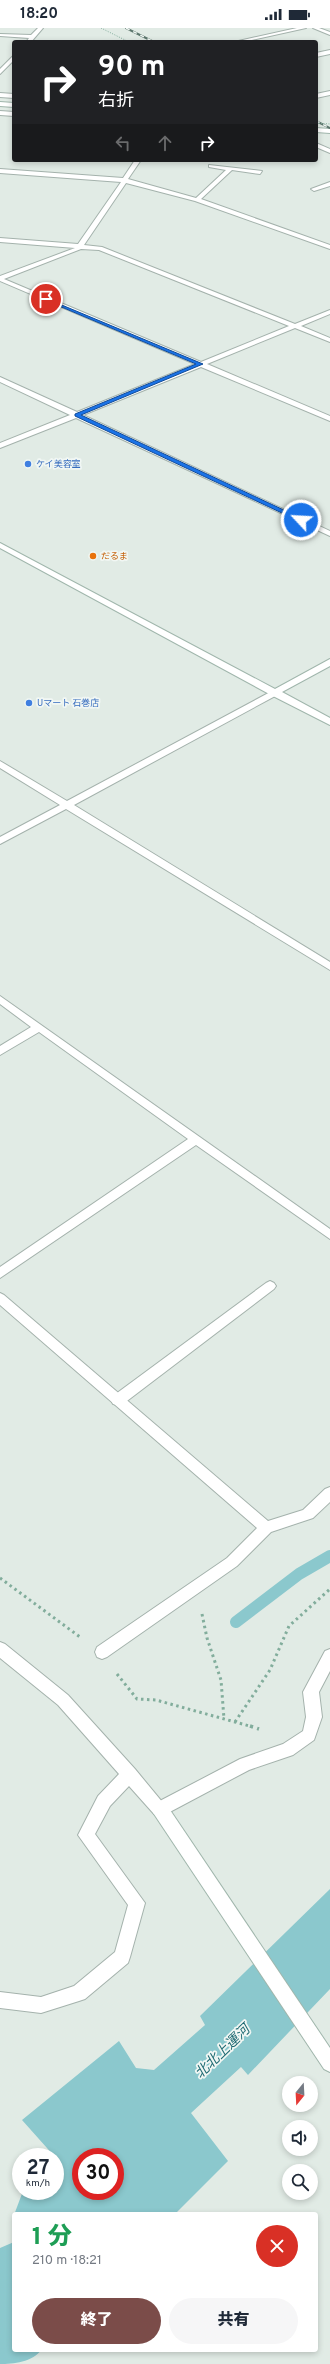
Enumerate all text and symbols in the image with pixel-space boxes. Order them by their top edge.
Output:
text: 18:20 [20,5,58,24]
text: 90 m [98,50,165,86]
icon: right [32,56,84,108]
text: 右折 [98,90,134,113]
icon: left [112,132,134,154]
icon: ahead [154,132,176,154]
icon: right [196,132,218,154]
pin [29,282,63,316]
icon: arrive [35,288,57,310]
marker: ケイ美容室 [23,459,33,469]
place label: ケイ美容室 [36,459,81,470]
position arrow [280,499,322,541]
marker: だるま [88,551,98,561]
place label: だるま [101,551,128,562]
marker: Uマート 石巻店 [24,698,34,708]
place label: Uマート 石巻店 [37,698,99,709]
water label: 北北上運河 [192,2020,256,2083]
north arrow [282,2076,318,2112]
map controls [282,2076,318,2200]
button: sound [282,2120,318,2156]
speed limit sign: 30 [72,2148,124,2200]
text: 27 [27,2156,49,2182]
button: search [282,2164,318,2200]
text: km/h [26,2177,50,2190]
text: 1 分 [32,2223,72,2253]
button: close [256,2225,298,2267]
text: 210 m · 18:21 [32,2253,102,2269]
button: 終了 [32,2298,161,2344]
button: 共有 [169,2298,298,2344]

